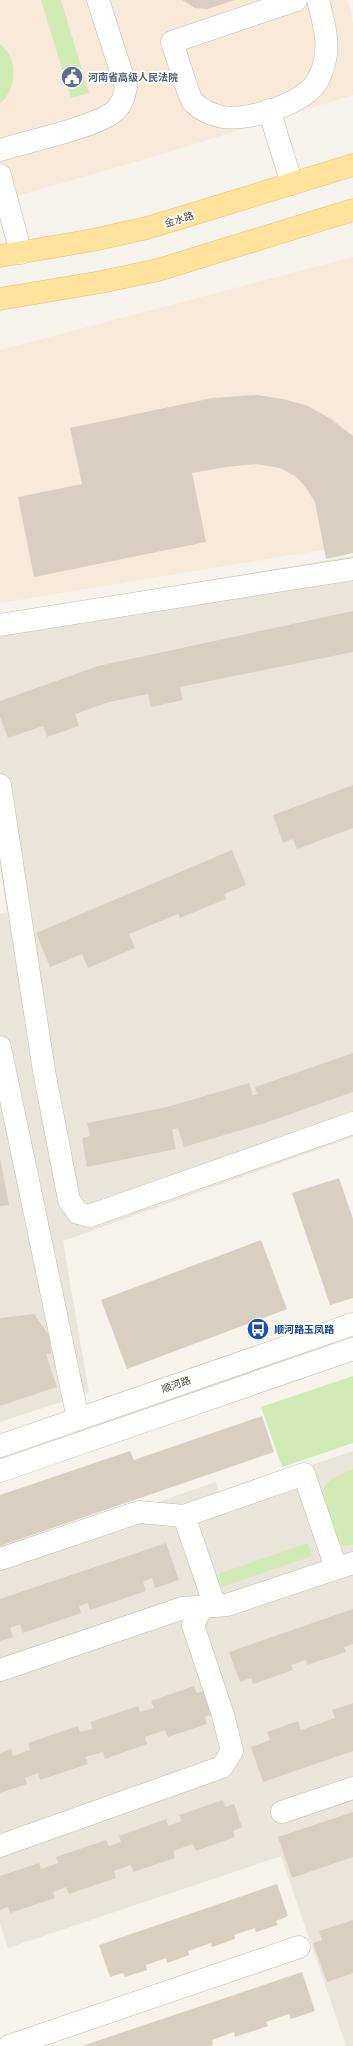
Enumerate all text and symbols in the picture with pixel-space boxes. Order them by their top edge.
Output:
public building icon: 河南省高级人民法院 [59,64,85,90]
place label: 河南省高级人民法院 [88,71,178,83]
street label: 金水路 [163,209,195,229]
bus stop icon: 顺河路玉凤路 [245,1316,271,1342]
place label: 顺河路玉凤路 [274,1323,335,1335]
street label: 顺河路 [160,1373,192,1395]

